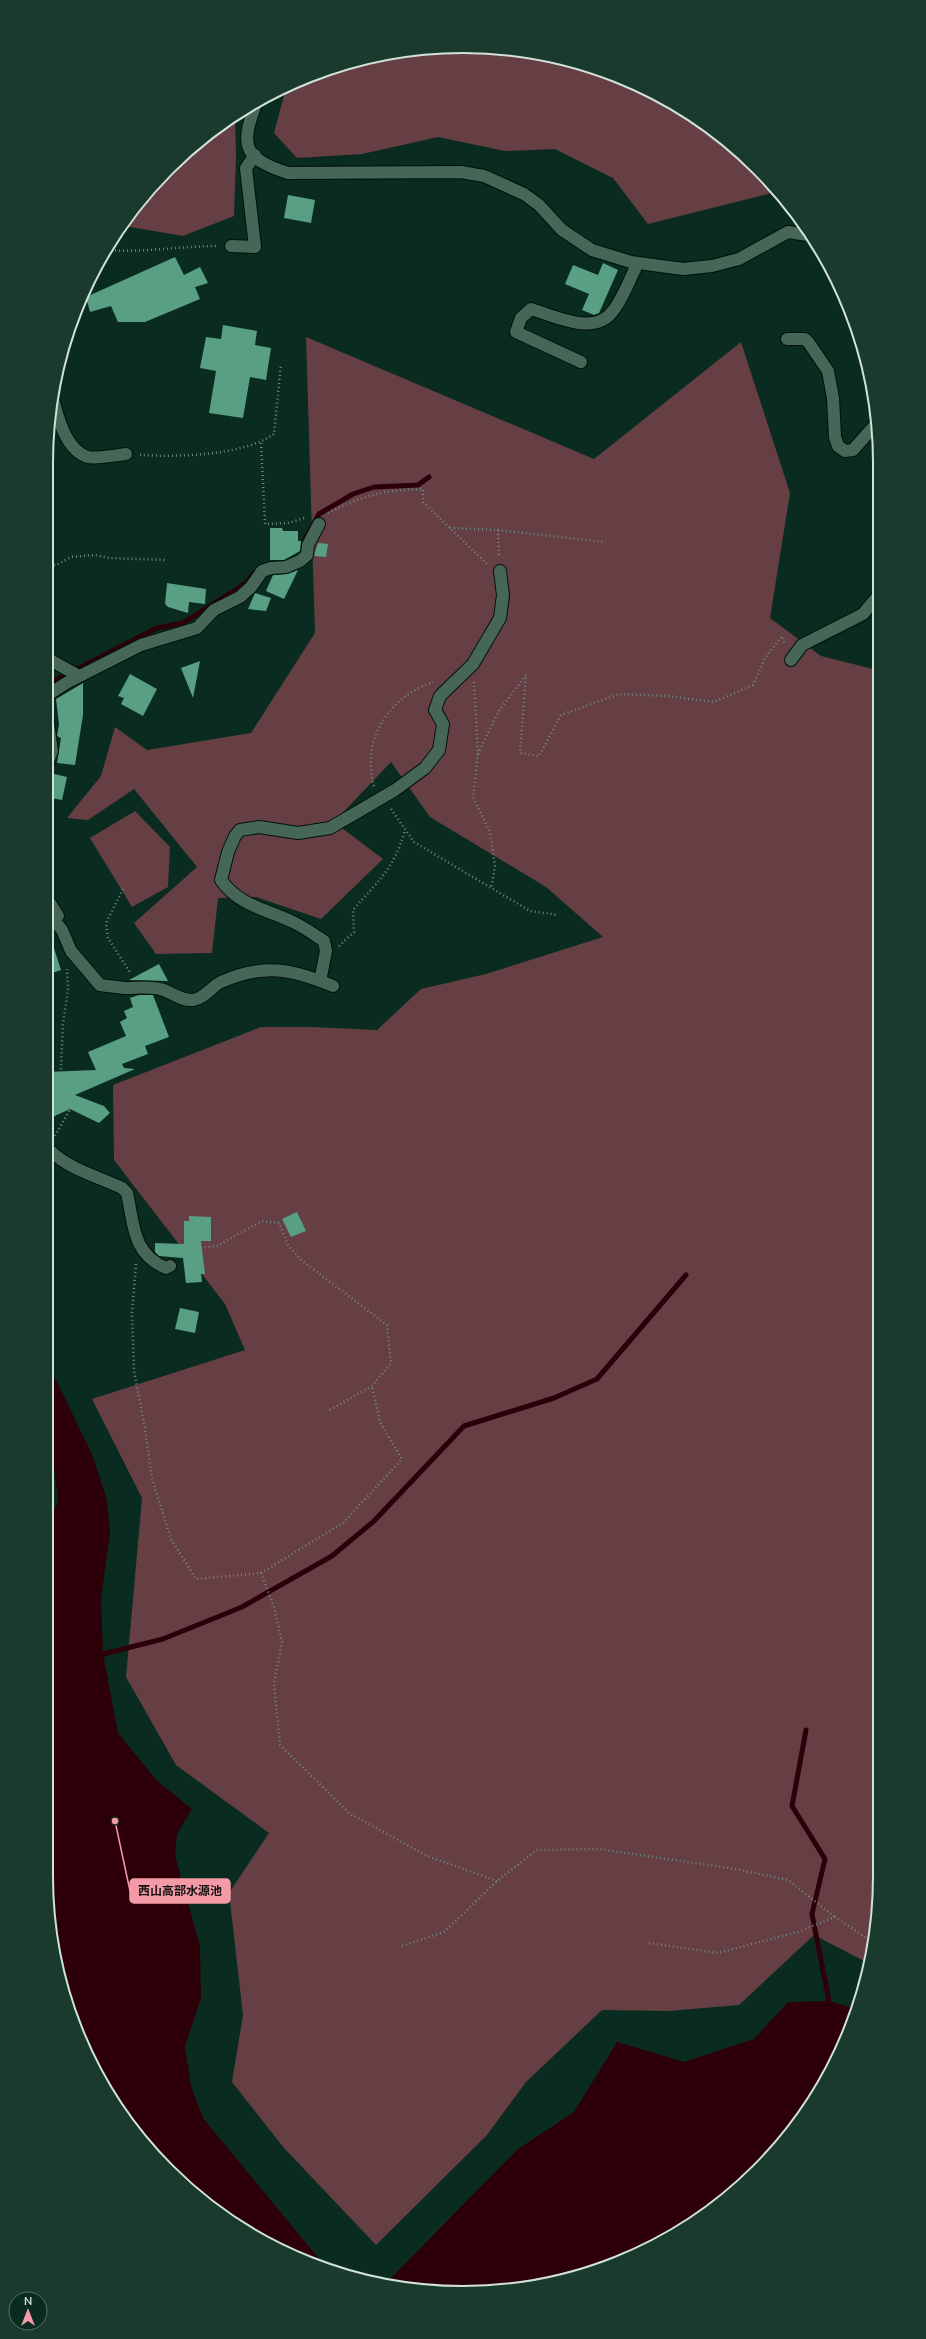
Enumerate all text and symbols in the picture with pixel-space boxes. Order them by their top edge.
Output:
callout: 西山高部水源池 [130,1879,230,1903]
text: 西山高部水源池 [138,1883,222,1899]
north arrow [8,2291,48,2331]
text: N [24,2294,32,2309]

